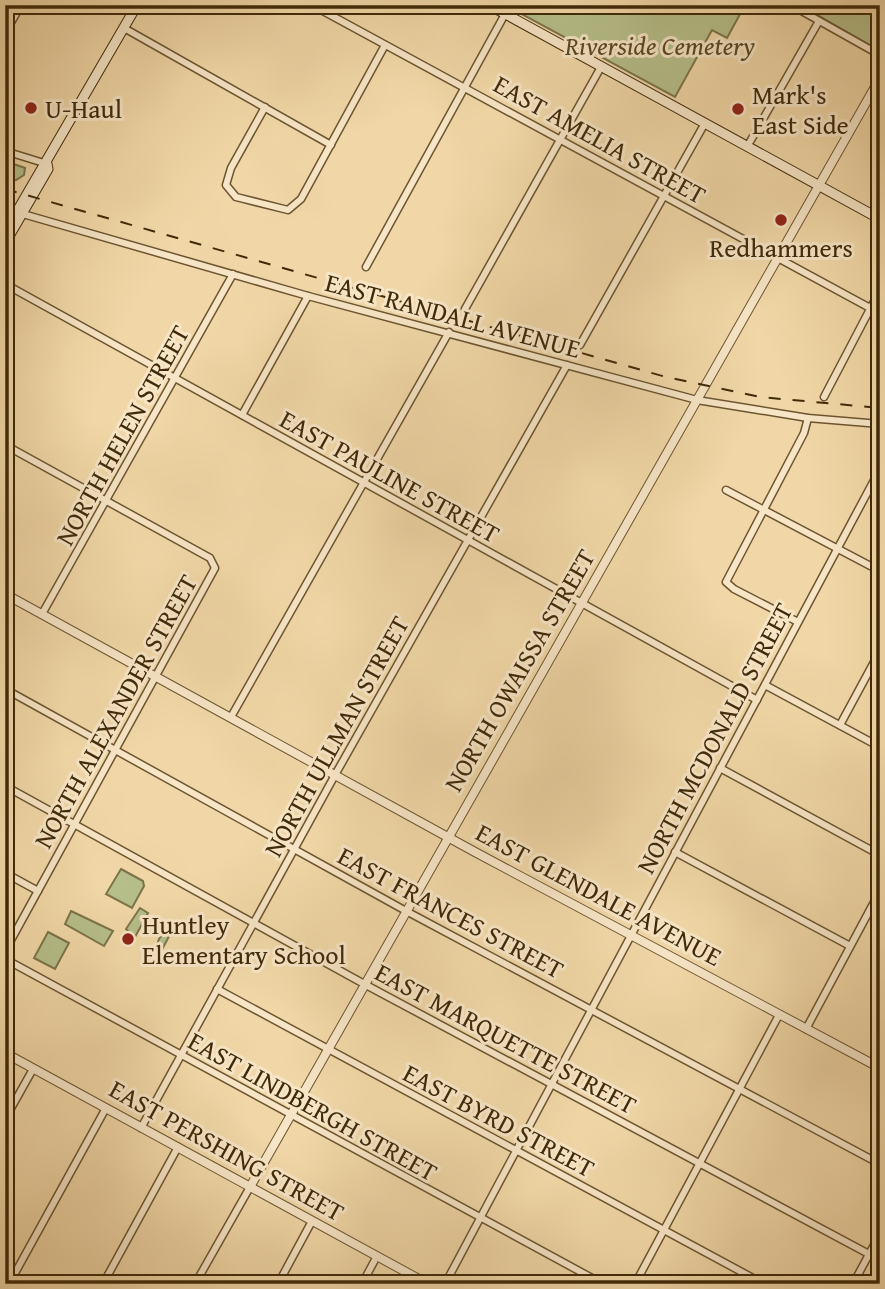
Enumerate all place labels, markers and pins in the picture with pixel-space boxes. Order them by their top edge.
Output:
place label: Mark's East Side [752,75,849,144]
place label: U-Haul [45,89,122,128]
marker: U-Haul [23,100,39,116]
marker: Mark's East Side [730,101,746,117]
marker: Redhammers [773,212,789,228]
place label: Redhammers [709,228,853,267]
place label: Huntley Elementary School [142,905,346,974]
marker: Huntley Elementary School [120,931,136,947]

